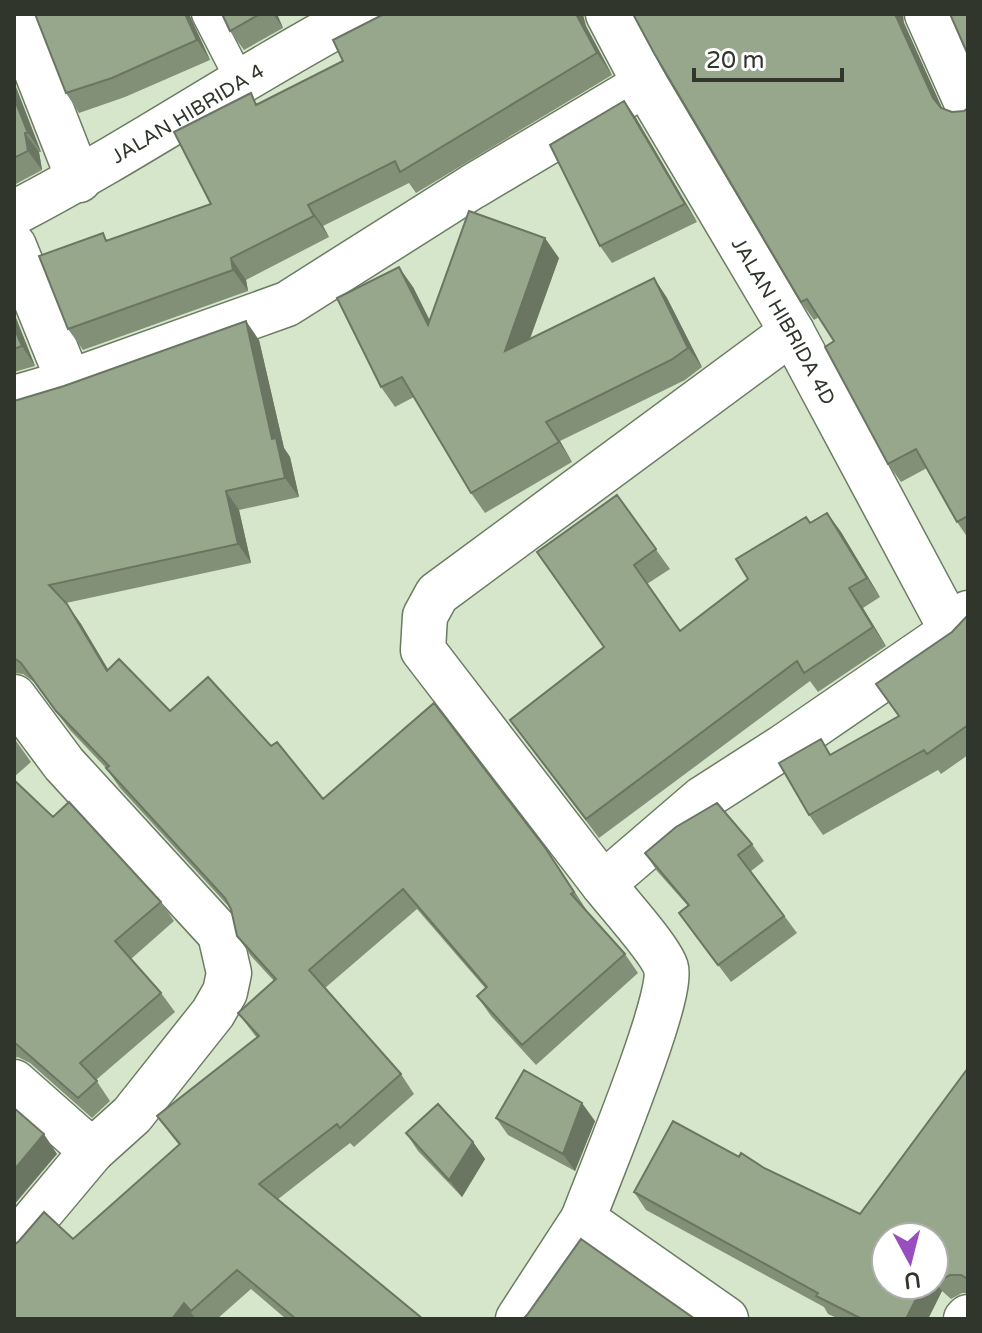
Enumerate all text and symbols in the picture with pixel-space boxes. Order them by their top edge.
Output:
scale bar [694,32,842,82]
text: 20 m [706,46,764,75]
street label: JALAN HIBRIDA 4 [107,59,269,169]
street label: JALAN HIBRIDA 4D [726,234,840,409]
north arrow [870,1221,950,1301]
text: U [902,1266,922,1294]

